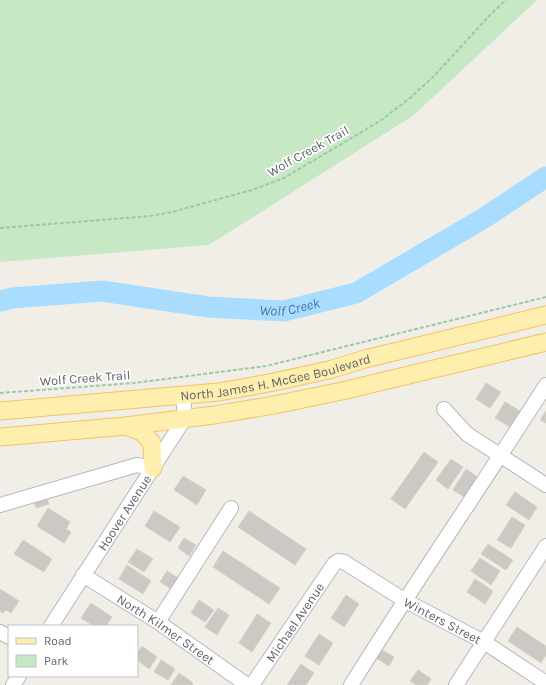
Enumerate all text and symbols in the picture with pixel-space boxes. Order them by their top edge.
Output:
street label: Wolf Creek Trail [265,122,351,180]
water label: Wolf Creek [259,294,322,320]
street label: North James H. McGee Boulevard [180,350,372,403]
street label: Wolf Creek Trail [39,367,131,389]
street label: Hoover Avenue [94,472,154,553]
street label: Michael Avenue [262,579,327,665]
street label: North Kilmer Street [114,591,218,667]
street label: Winters Street [401,594,484,647]
legend [8,625,138,677]
text: Road [44,634,72,648]
text: Park [44,654,69,668]

